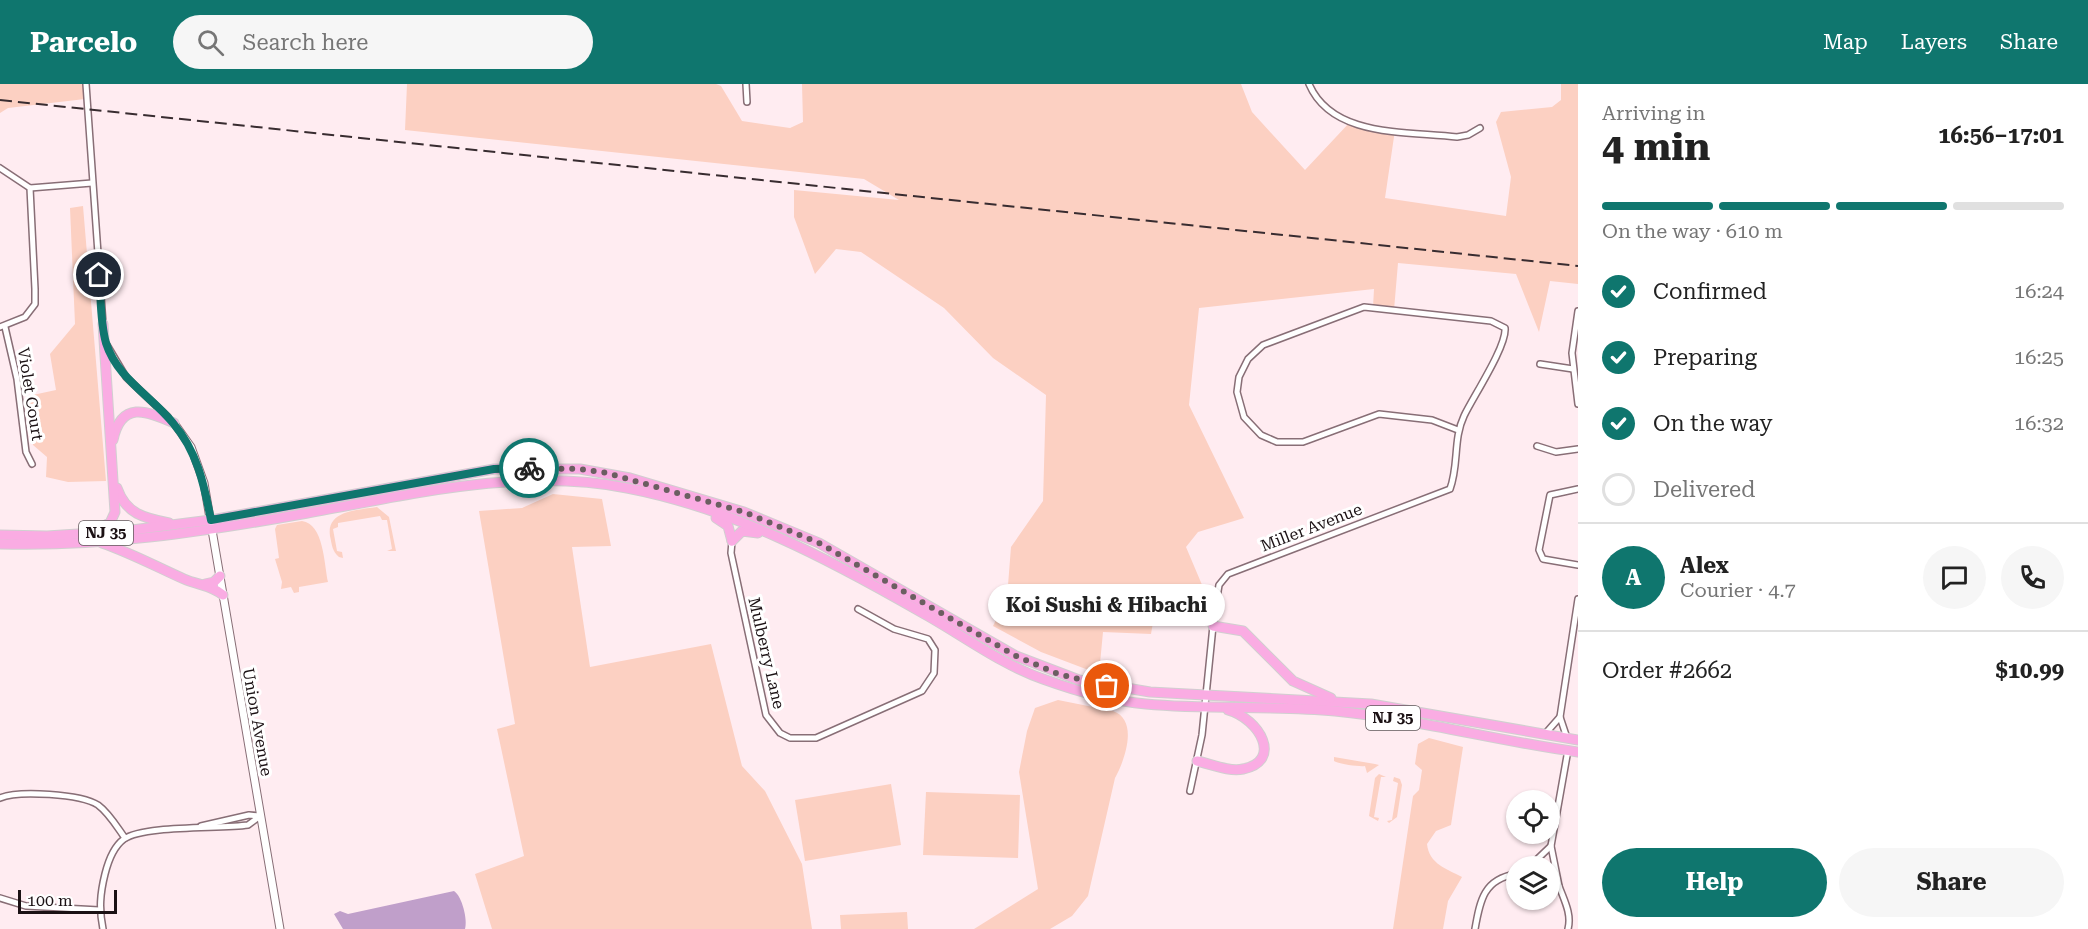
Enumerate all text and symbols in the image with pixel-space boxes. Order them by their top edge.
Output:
search box [173,15,593,69]
text: Parcelo [30,26,137,59]
icon: search [194,26,227,59]
text: Search here [242,30,368,55]
text: Map [1823,30,1868,54]
text: Layers [1901,30,1967,54]
text: Share [2000,30,2058,54]
text: Arriving in [1602,101,1705,125]
text: 16:56–17:01 [1938,123,2064,148]
text: 4 min [1602,124,1710,170]
text: On the way · 610 m [1602,219,1783,243]
pin [73,249,124,300]
icon: home [82,258,115,291]
icon: check [1602,275,1635,308]
text: Confirmed [1653,279,1767,304]
text: 16:24 [2014,279,2064,303]
icon: check [1602,341,1635,374]
text: Preparing [1653,345,1757,370]
text: 16:25 [2014,345,2064,369]
street label: Violet Court [14,346,47,442]
icon: check [1602,407,1635,440]
text: On the way [1653,411,1773,436]
text: 16:32 [2014,411,2064,435]
courier [499,438,559,498]
icon: bike [513,452,546,485]
text: Delivered [1653,477,1755,502]
street label: Miller Avenue [1258,499,1365,556]
road number: NJ 35 [79,521,133,545]
button: chat [1923,546,1986,609]
button: phone [2001,546,2064,609]
text: Alex [1680,553,1729,578]
text: A [1626,565,1641,590]
text: Courier · 4.7 [1680,578,1796,602]
callout: Koi Sushi & Hibachi [988,584,1226,626]
text: Koi Sushi & Hibachi [1006,593,1207,617]
street label: Mulberry Lane [744,595,789,711]
text: Order #2662 [1602,658,1732,683]
text: $10.99 [1995,658,2064,683]
pin [1081,660,1132,711]
street label: Union Avenue [239,667,276,778]
icon: bag [1090,669,1123,702]
road number: NJ 35 [1366,706,1420,730]
map controls [1506,790,1560,910]
button: locate [1506,790,1560,844]
button: Help [1602,848,1827,917]
button: Share [1839,848,2064,917]
button: layers [1506,856,1560,910]
scale bar [18,887,117,914]
text: 100 m [27,891,73,910]

